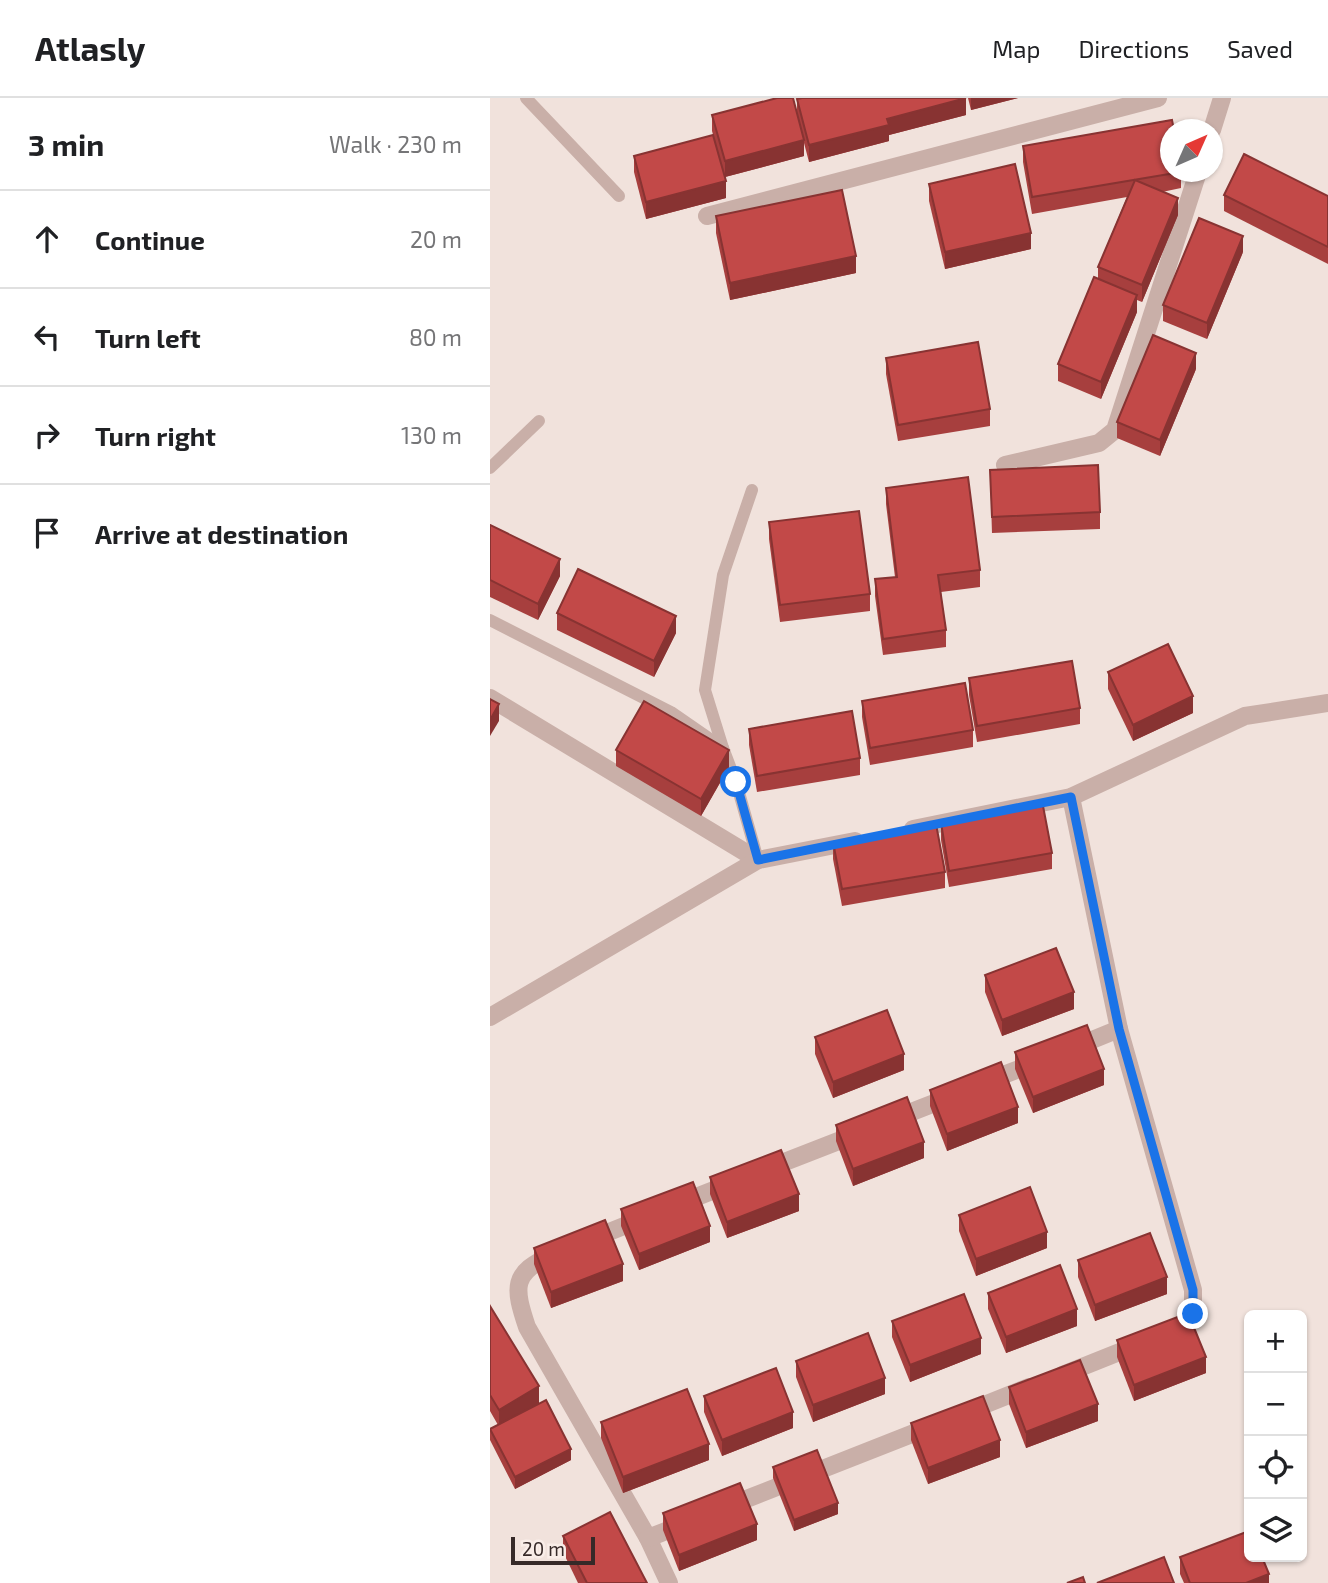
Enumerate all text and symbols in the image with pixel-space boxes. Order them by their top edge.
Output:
text: Atlasly [35,28,145,68]
text: Map [992,34,1040,63]
text: Directions [1078,34,1189,63]
text: Saved [1227,34,1293,63]
north arrow [1160,119,1223,182]
text: 3 min [28,126,104,162]
text: Walk · 230 m [329,130,462,158]
icon: ahead [28,220,66,258]
text: Continue [95,224,205,255]
text: 20 m [410,225,462,253]
icon: left [28,318,66,356]
text: Turn left [95,322,201,353]
text: 80 m [409,323,462,351]
icon: right [28,416,66,454]
text: Turn right [95,420,216,451]
text: 130 m [401,421,462,449]
icon: arrive [28,514,66,552]
text: Arrive at destination [95,518,348,549]
route start [720,766,751,797]
route end [1177,1298,1208,1329]
map controls [1244,1310,1307,1562]
button: + [1244,1310,1307,1373]
button: − [1244,1373,1307,1436]
button: locate [1244,1436,1307,1499]
button: layers [1244,1499,1307,1562]
scale bar [511,1534,595,1566]
text: 20 m [522,1537,565,1560]

